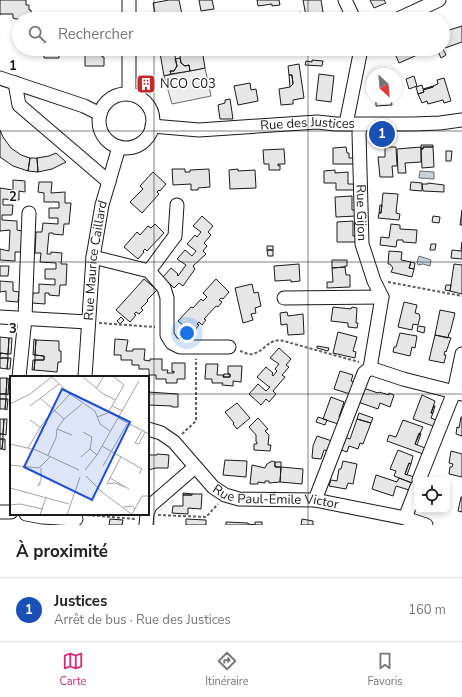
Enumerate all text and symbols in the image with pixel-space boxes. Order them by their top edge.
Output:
search box [12,12,450,56]
icon: search [26,23,48,45]
text: Rechercher [58,24,133,44]
text: 1 [9,57,17,75]
north arrow [366,68,402,104]
building icon: NCO C03 [135,73,157,95]
place label: NCO C03 [160,75,216,93]
street label: Rue des Justices [260,113,355,135]
pin: 1 [369,119,395,149]
street label: Rue Gijon [351,184,371,241]
text: 2 [9,188,17,206]
street label: Rue Maurice Caillard [80,198,112,321]
text: 3 [9,320,17,338]
your location [177,323,197,343]
inset map [10,376,149,515]
map controls [414,477,450,513]
button: locate [414,477,450,513]
street label: Rue Paul-Émile Victor [209,480,341,514]
text: À proximité [16,540,108,563]
text: Justices [54,591,107,611]
text: 1 [25,601,33,619]
text: 160 m [408,601,446,619]
text: Arrêt de bus · Rue des Justices [54,611,231,629]
tab: Carte [59,650,86,689]
tab: Itinéraire [205,650,249,689]
tab: Favoris [367,650,403,689]

